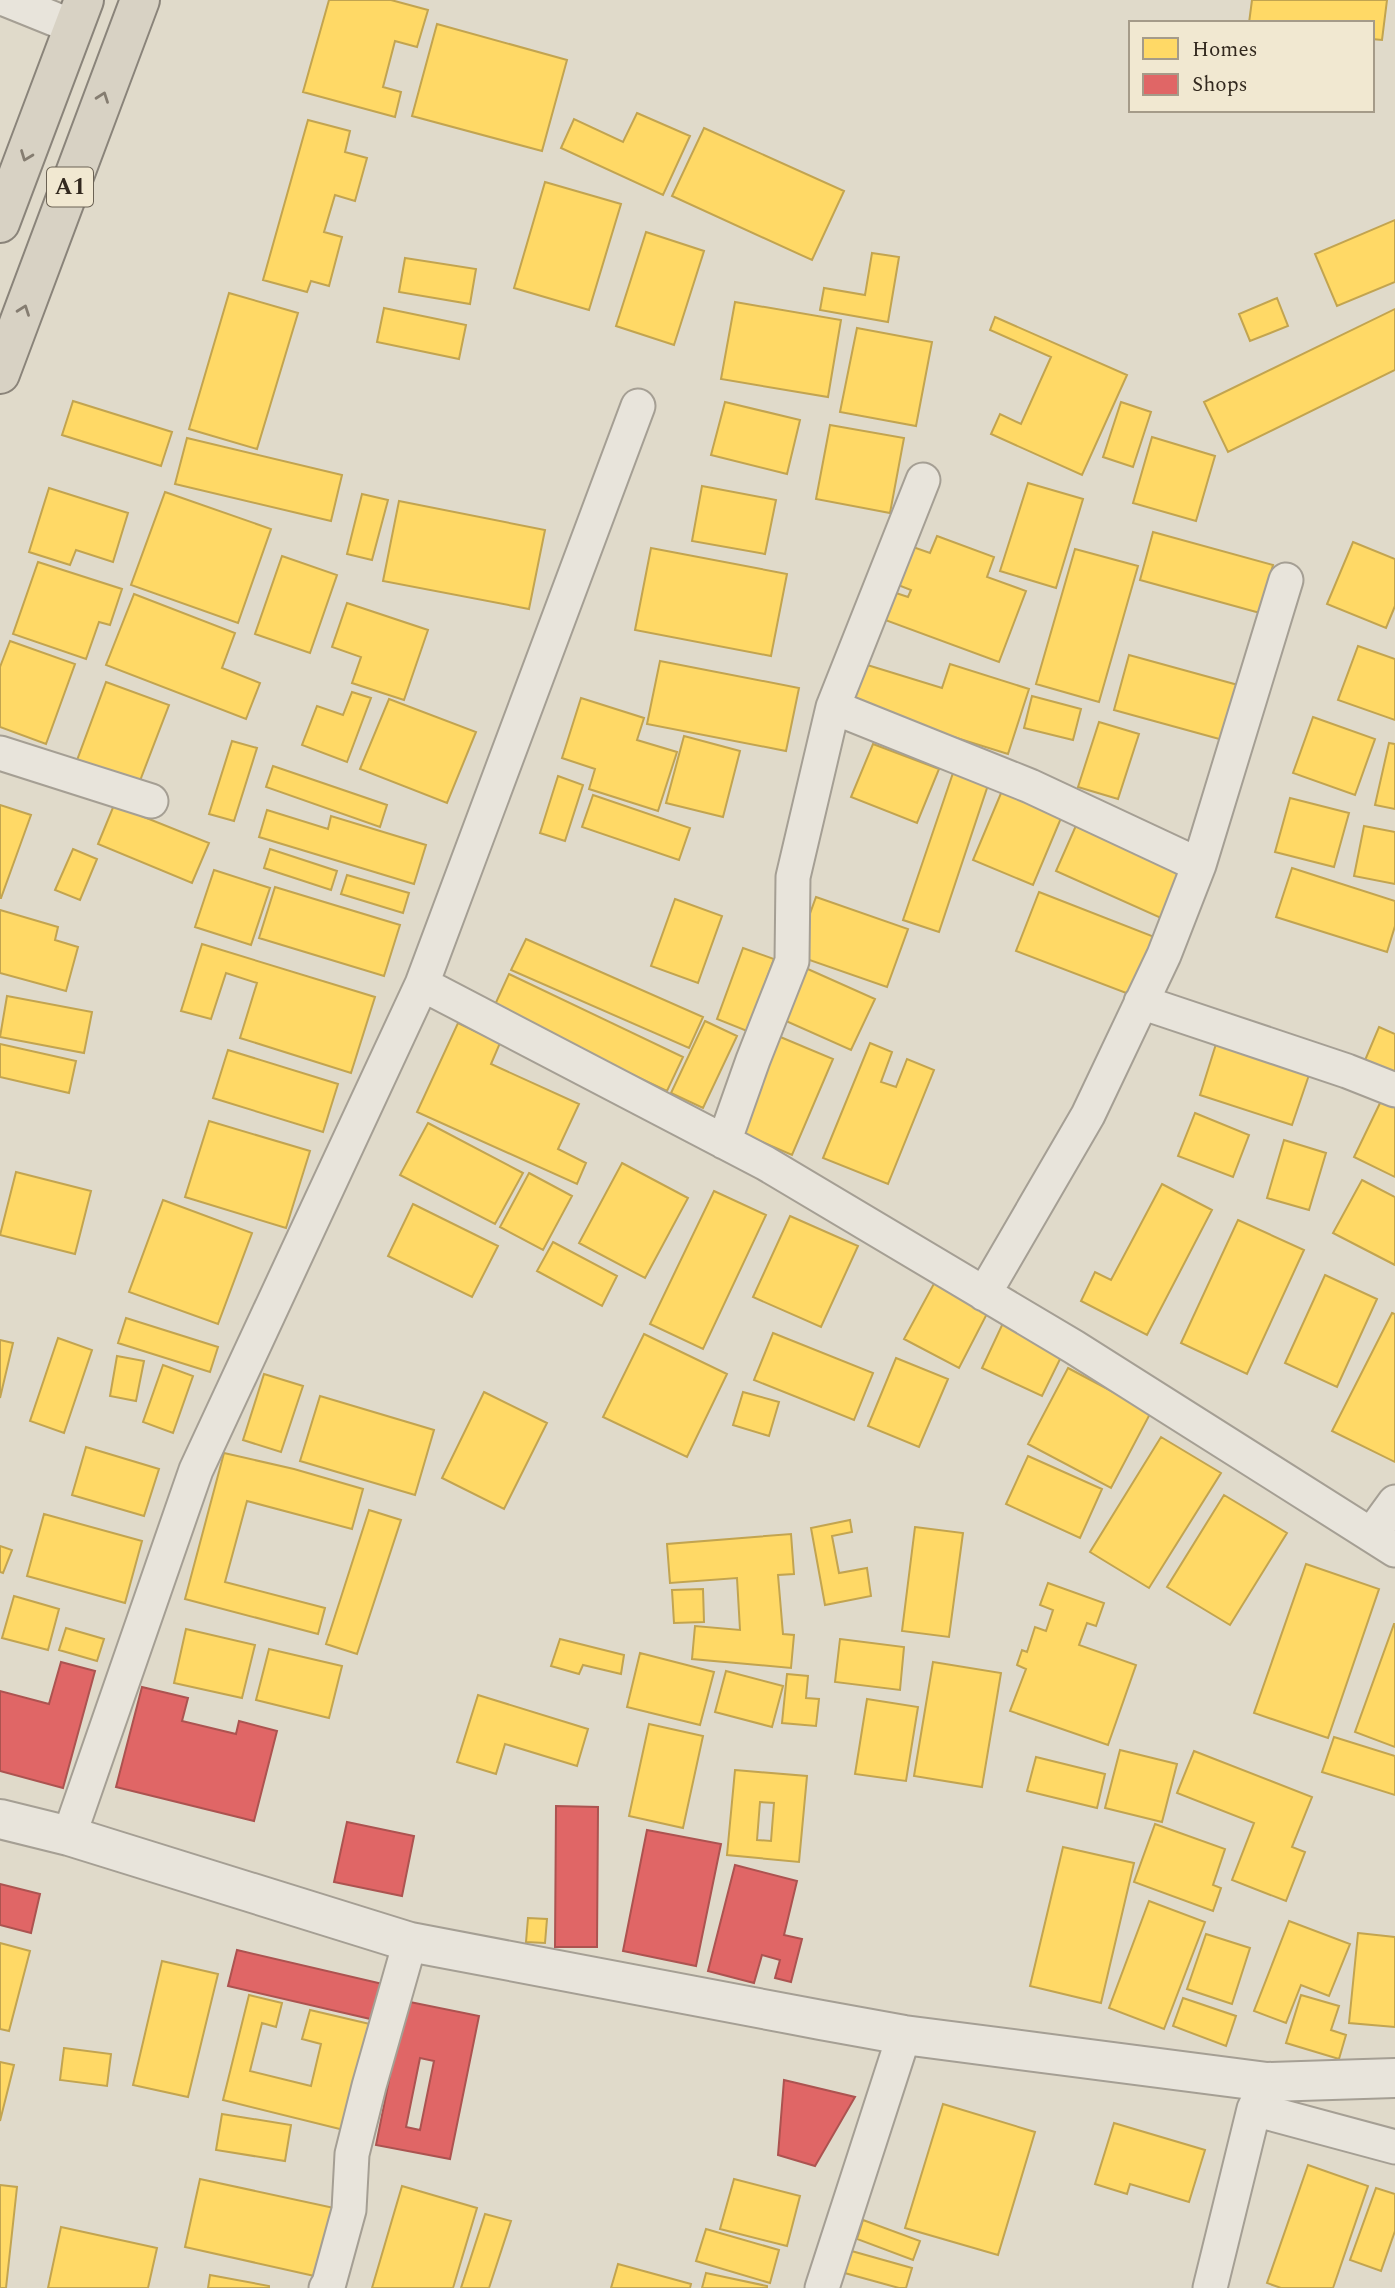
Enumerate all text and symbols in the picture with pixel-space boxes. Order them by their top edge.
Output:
legend [1129,21,1374,112]
text: Homes [1192,34,1258,66]
text: Shops [1192,69,1248,101]
one-way arrow [95,92,109,104]
one-way arrow [20,149,34,161]
road number: A1 [47,168,93,206]
one-way arrow [16,305,30,317]

